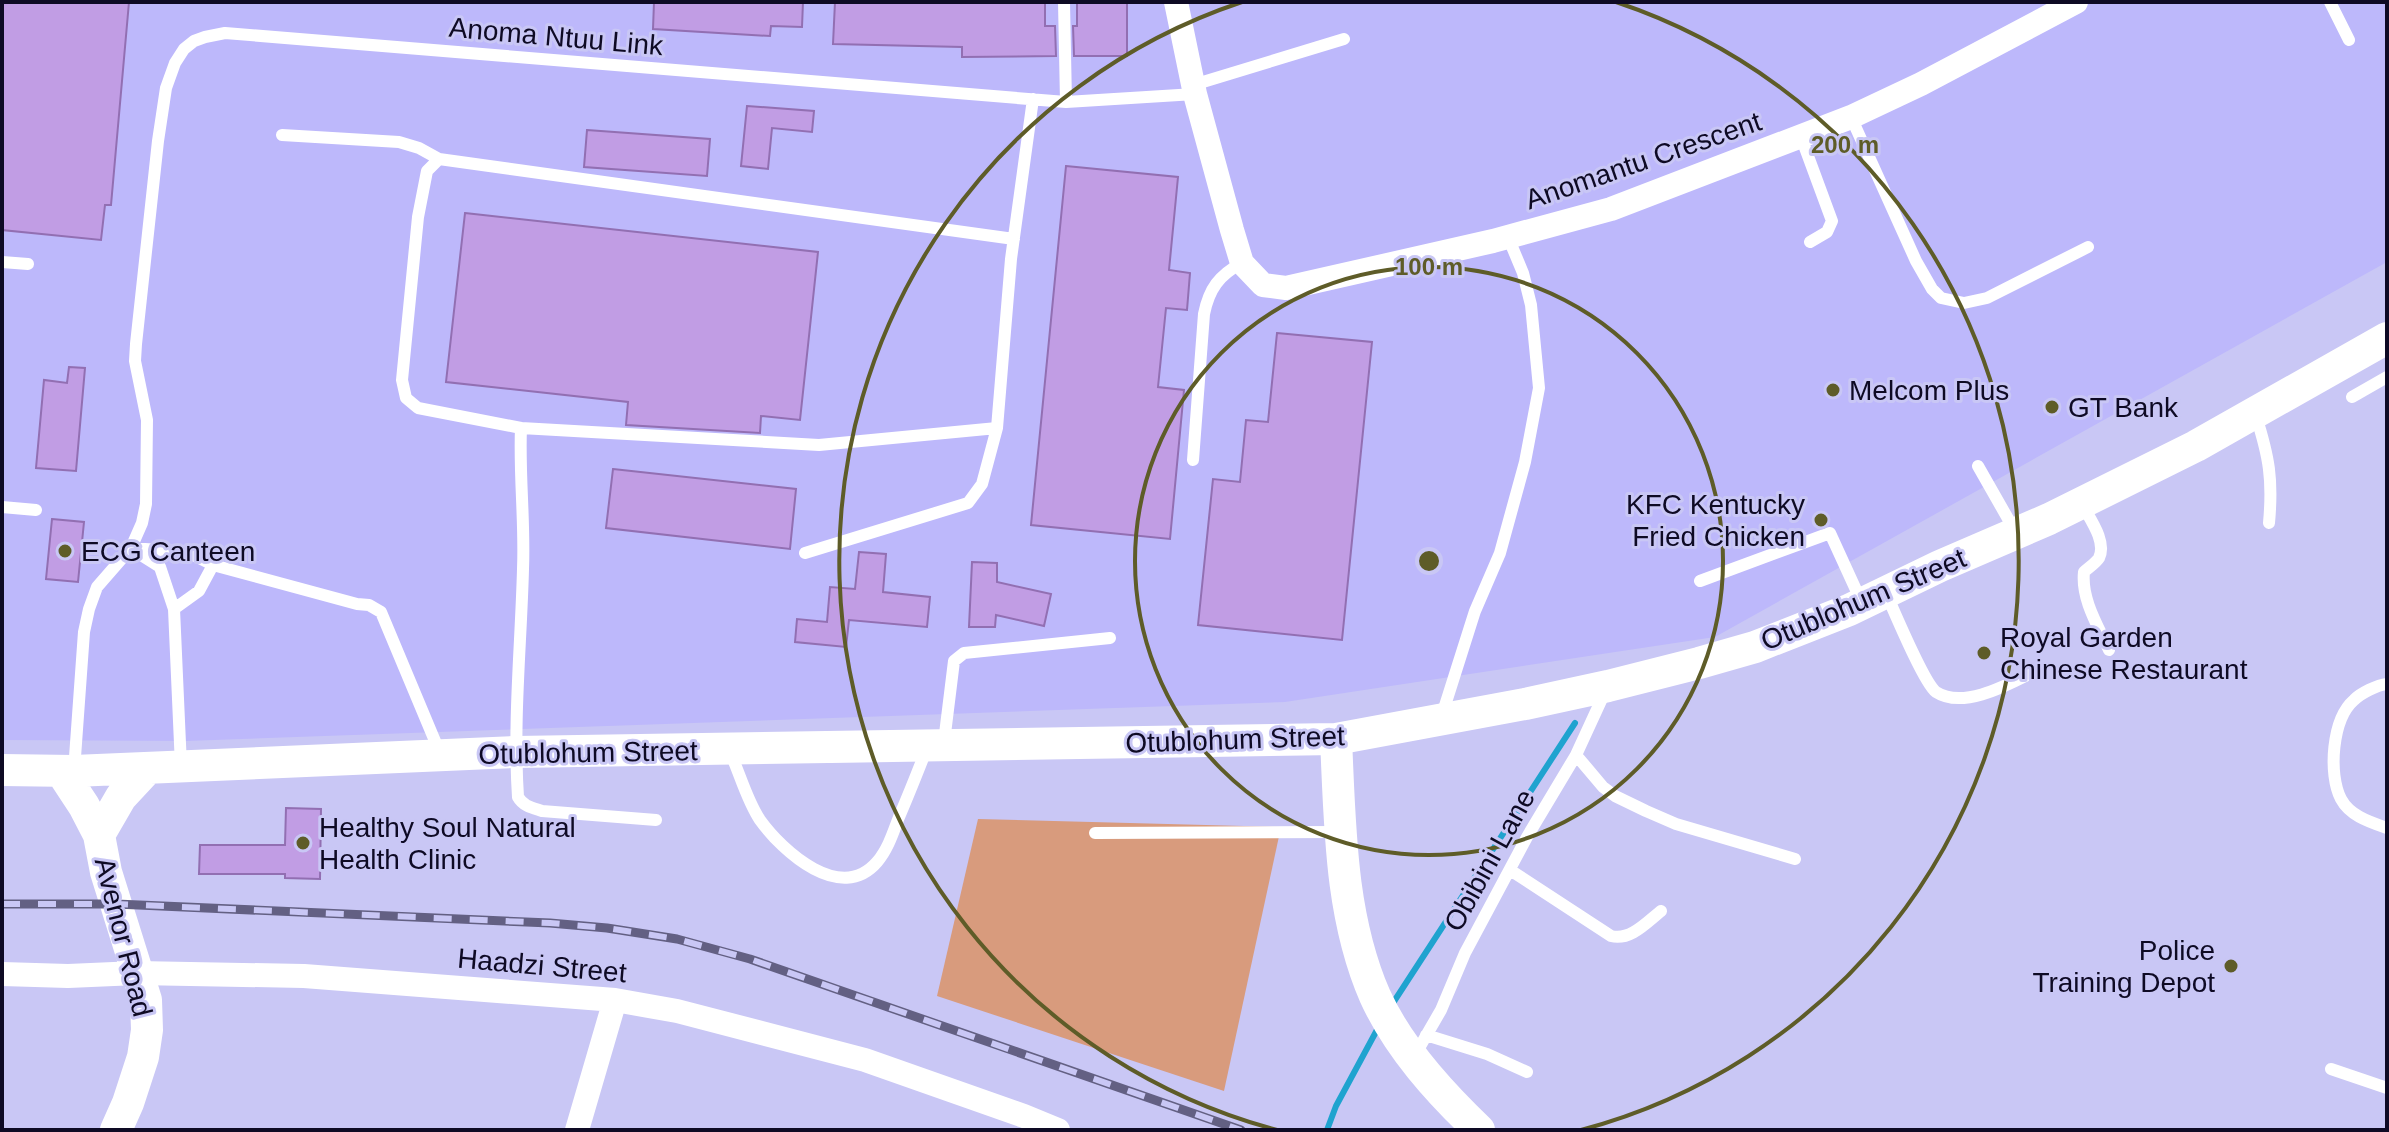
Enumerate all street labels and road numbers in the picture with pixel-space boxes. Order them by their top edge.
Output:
street label: Anoma Ntuu Link [448,12,665,61]
street label: Anomantu Crescent [1521,105,1765,215]
street label: Otublohum Street [1756,542,1970,657]
street label: Otublohum Street [1125,720,1345,759]
street label: Otublohum Street [478,735,698,770]
street label: Obibini Lane [1438,784,1541,937]
street label: Avenor Road [89,854,158,1020]
street label: Haadzi Street [456,943,628,988]

